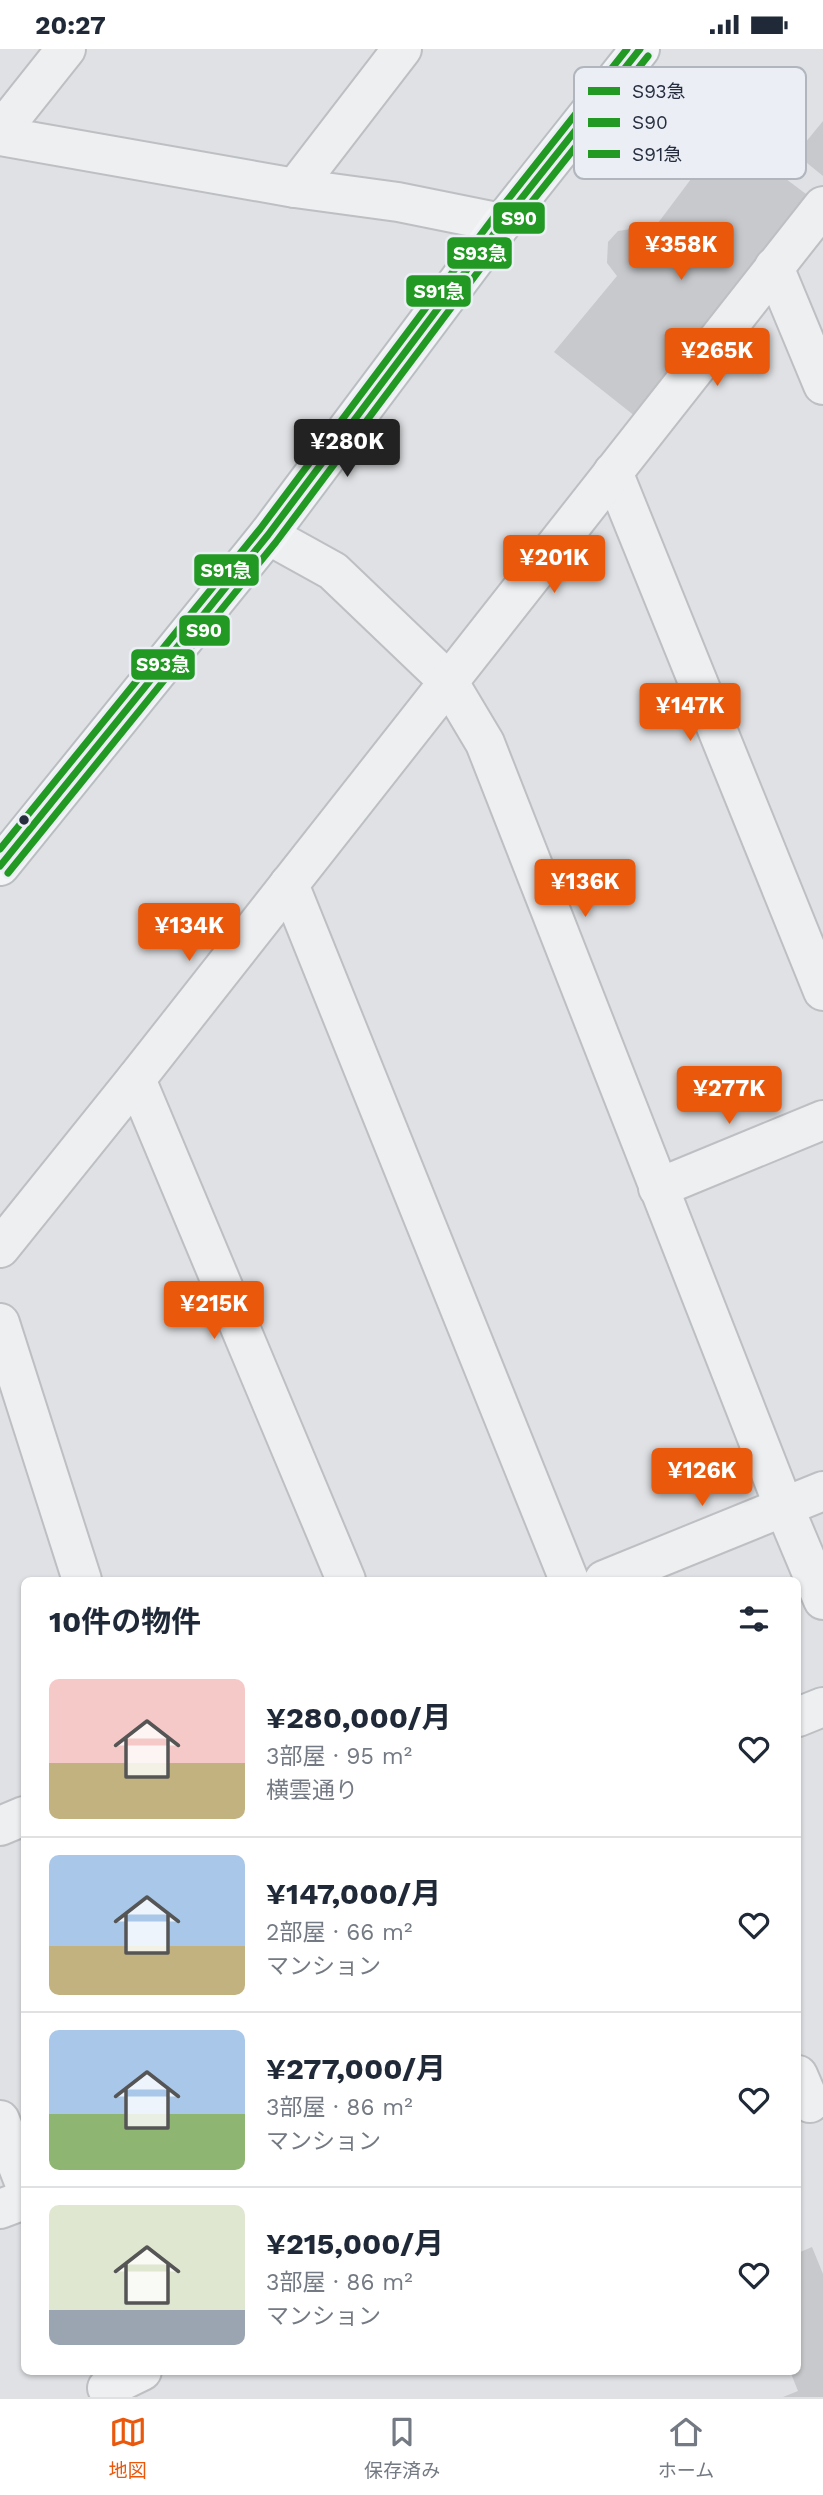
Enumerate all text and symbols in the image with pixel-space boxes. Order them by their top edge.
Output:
text: 20:27 [35,10,106,40]
legend [574,67,806,179]
text: S93急 [632,80,686,103]
text: S90 [632,111,668,134]
text: S91急 [632,143,682,166]
line badge: S90 [492,201,546,235]
text: S90 [501,207,537,230]
pin: ¥358K [632,223,730,282]
text: ¥358K [645,231,717,258]
line badge: S93急 [446,236,513,270]
text: S93急 [453,242,507,265]
line badge: S91急 [405,274,472,308]
text: S91急 [413,280,465,303]
pin: ¥265K [668,329,766,388]
text: ¥265K [681,337,753,364]
pin: ¥280K [298,419,396,479]
text: ¥280K [310,428,384,455]
pin: ¥201K [505,535,603,595]
text: ¥201K [519,544,589,571]
line badge: S91急 [193,553,260,587]
text: S91急 [200,559,252,582]
line badge: S90 [178,614,231,647]
text: S90 [186,619,222,642]
line badge: S93急 [130,648,196,681]
text: S93急 [136,653,190,676]
pin: ¥147K [641,683,739,743]
text: ¥147K [656,692,724,719]
unlabelled marker [17,813,31,827]
pin: ¥136K [536,859,634,919]
text: ¥136K [551,868,619,895]
pin: ¥134K [140,904,238,963]
text: ¥134K [154,912,224,939]
pin: ¥277K [680,1067,778,1126]
text: ¥277K [693,1075,765,1102]
pin: ¥215K [165,1281,263,1341]
text: ¥215K [180,1290,248,1317]
pin: ¥126K [653,1449,751,1508]
text: ¥126K [667,1457,737,1484]
icon: filters [735,1600,773,1638]
text: 10件の物件 [49,1604,201,1639]
text: ¥280,000/月 [266,1700,451,1735]
icon: home [105,1707,189,1791]
icon: heart [735,1730,773,1768]
text: 3部屋 · 95 m² [266,1743,412,1770]
text: 横雲通り [266,1777,358,1804]
text: ¥147,000/月 [266,1876,441,1911]
icon: home [105,1883,189,1967]
icon: heart [735,1906,773,1944]
text: 2部屋 · 66 m² [266,1919,412,1946]
text: マンション [266,1953,381,1980]
text: ¥277,000/月 [266,2051,446,2086]
icon: home [105,2058,189,2142]
icon: heart [735,2081,773,2119]
text: 3部屋 · 86 m² [266,2094,413,2121]
text: マンション [266,2128,381,2155]
text: ¥215,000/月 [266,2226,444,2261]
icon: home [105,2233,189,2317]
icon: heart [735,2256,773,2294]
text: 3部屋 · 86 m² [266,2269,413,2296]
text: マンション [266,2303,381,2330]
tab: 地図 [109,2413,147,2482]
tab: 保存済み [364,2413,440,2482]
tab: ホーム [658,2413,714,2482]

